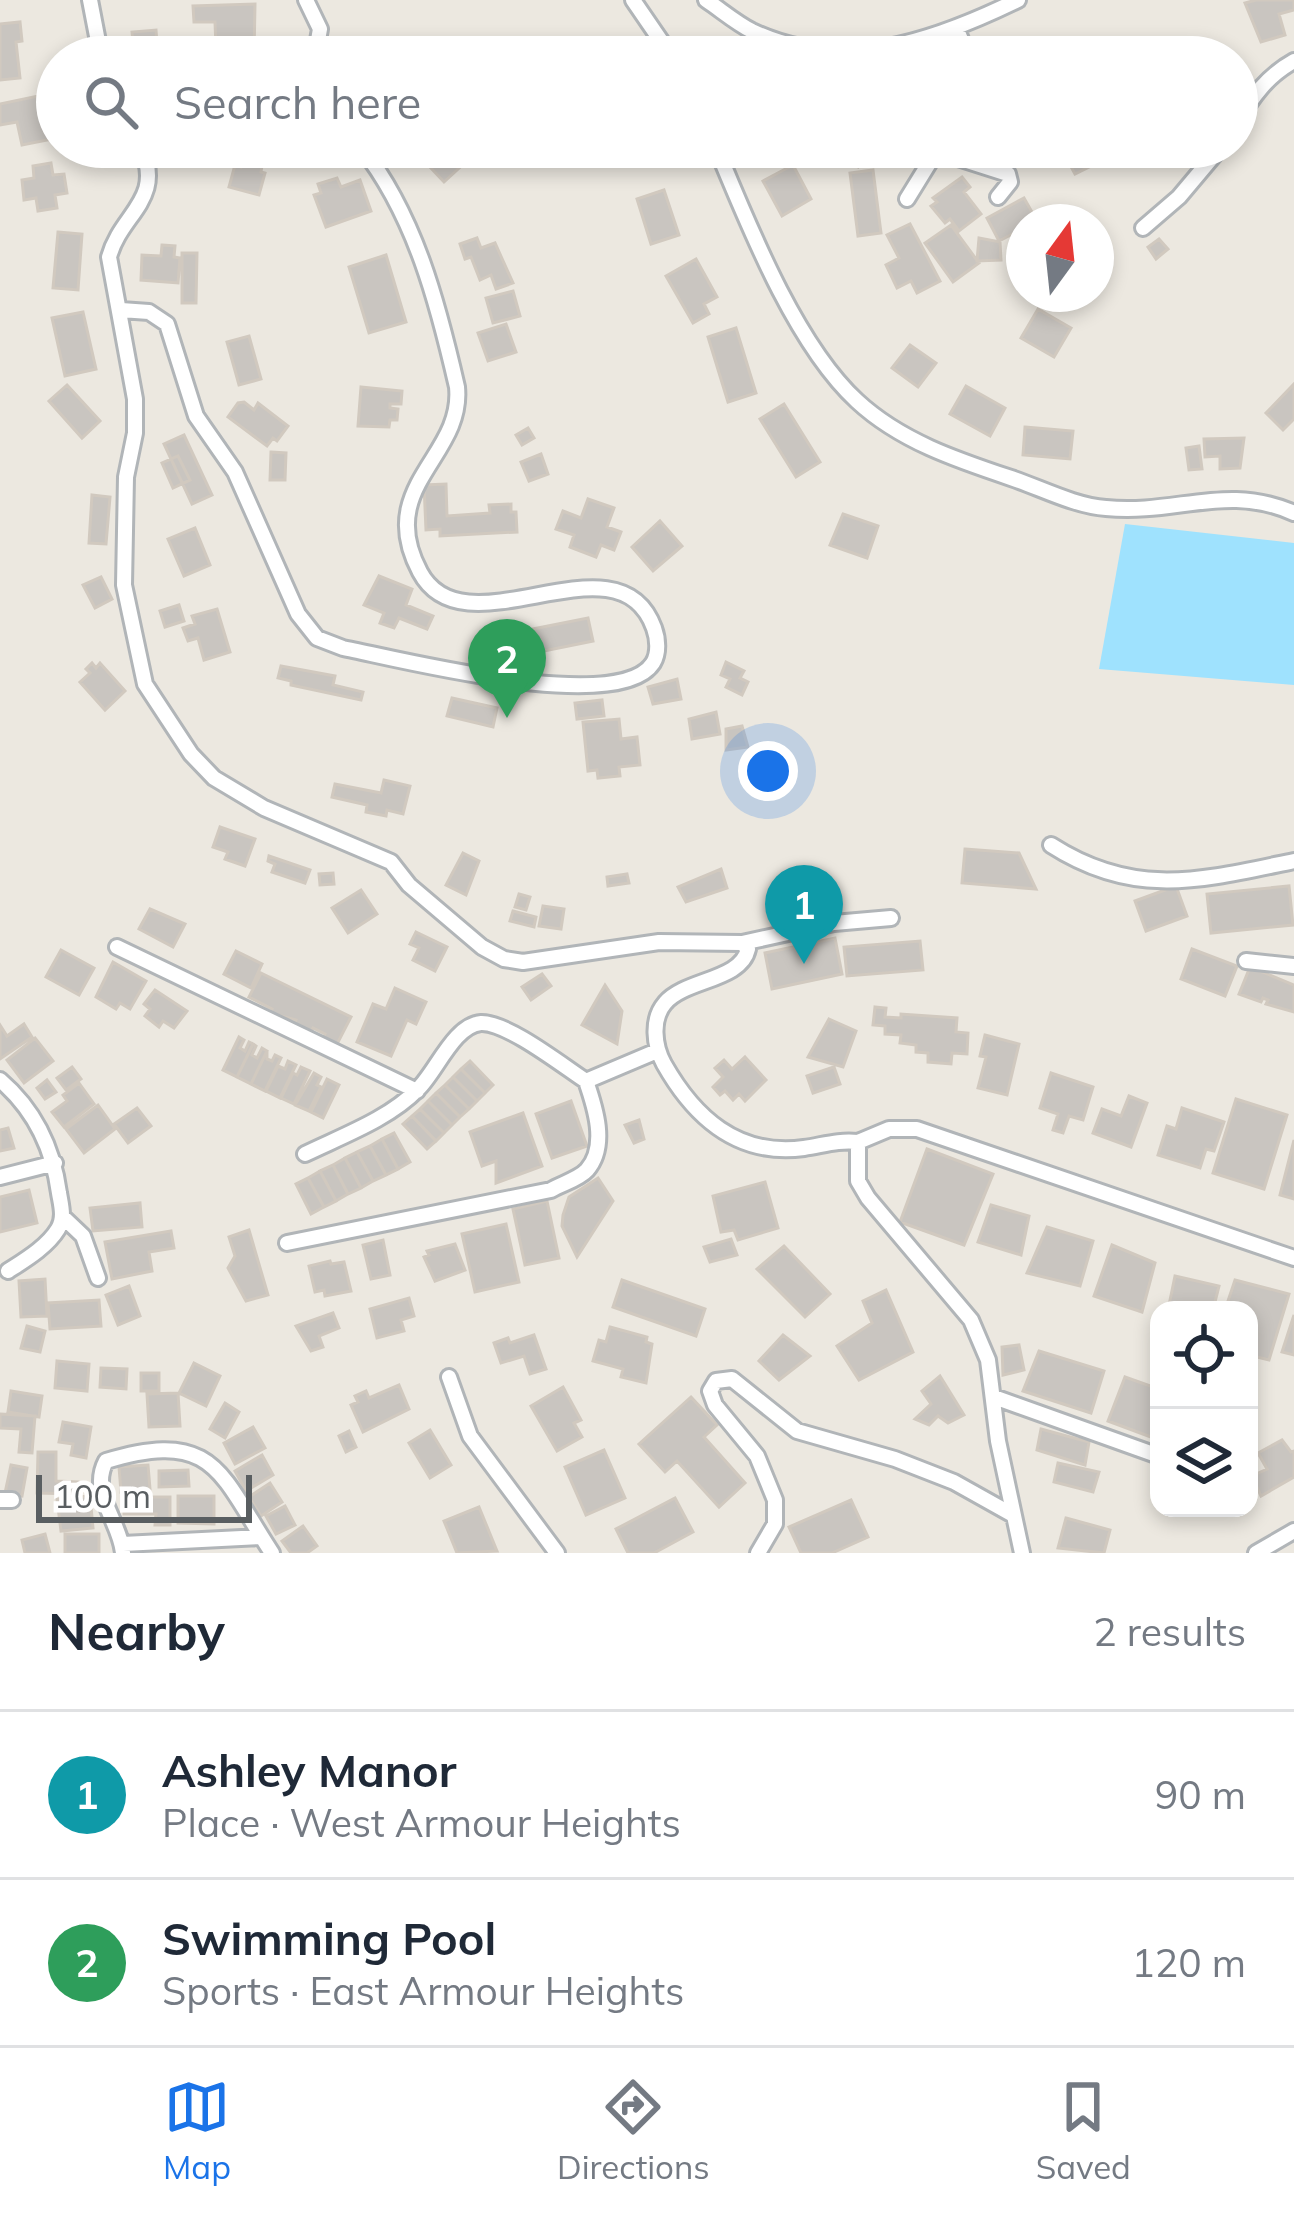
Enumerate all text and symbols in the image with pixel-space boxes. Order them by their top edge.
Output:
search box [36,36,1258,168]
icon: search [78,69,144,135]
text: Search here [174,74,421,130]
north arrow [1006,204,1114,312]
pin: 2 [468,619,546,718]
your location [738,741,798,801]
pin: 1 [765,865,843,964]
map controls [1150,1301,1258,1517]
button: locate [1150,1301,1258,1409]
button: layers [1150,1409,1258,1517]
scale bar [36,1469,252,1522]
text: 100 m [54,1475,151,1516]
text: Nearby [48,1599,225,1663]
text: 2 results [1093,1607,1246,1656]
text: Ashley Manor [162,1742,456,1798]
text: 1 [75,1770,99,1819]
text: 90 m [1155,1770,1246,1819]
text: Place · West Armour Heights [162,1798,681,1847]
text: Swimming Pool [162,1910,496,1966]
text: 2 [75,1938,99,1987]
text: 120 m [1131,1938,1246,1987]
text: Sports · East Armour Heights [162,1966,684,2015]
tab: Map [163,2074,231,2187]
tab: Directions [557,2074,710,2187]
tab: Saved [1036,2074,1131,2187]

